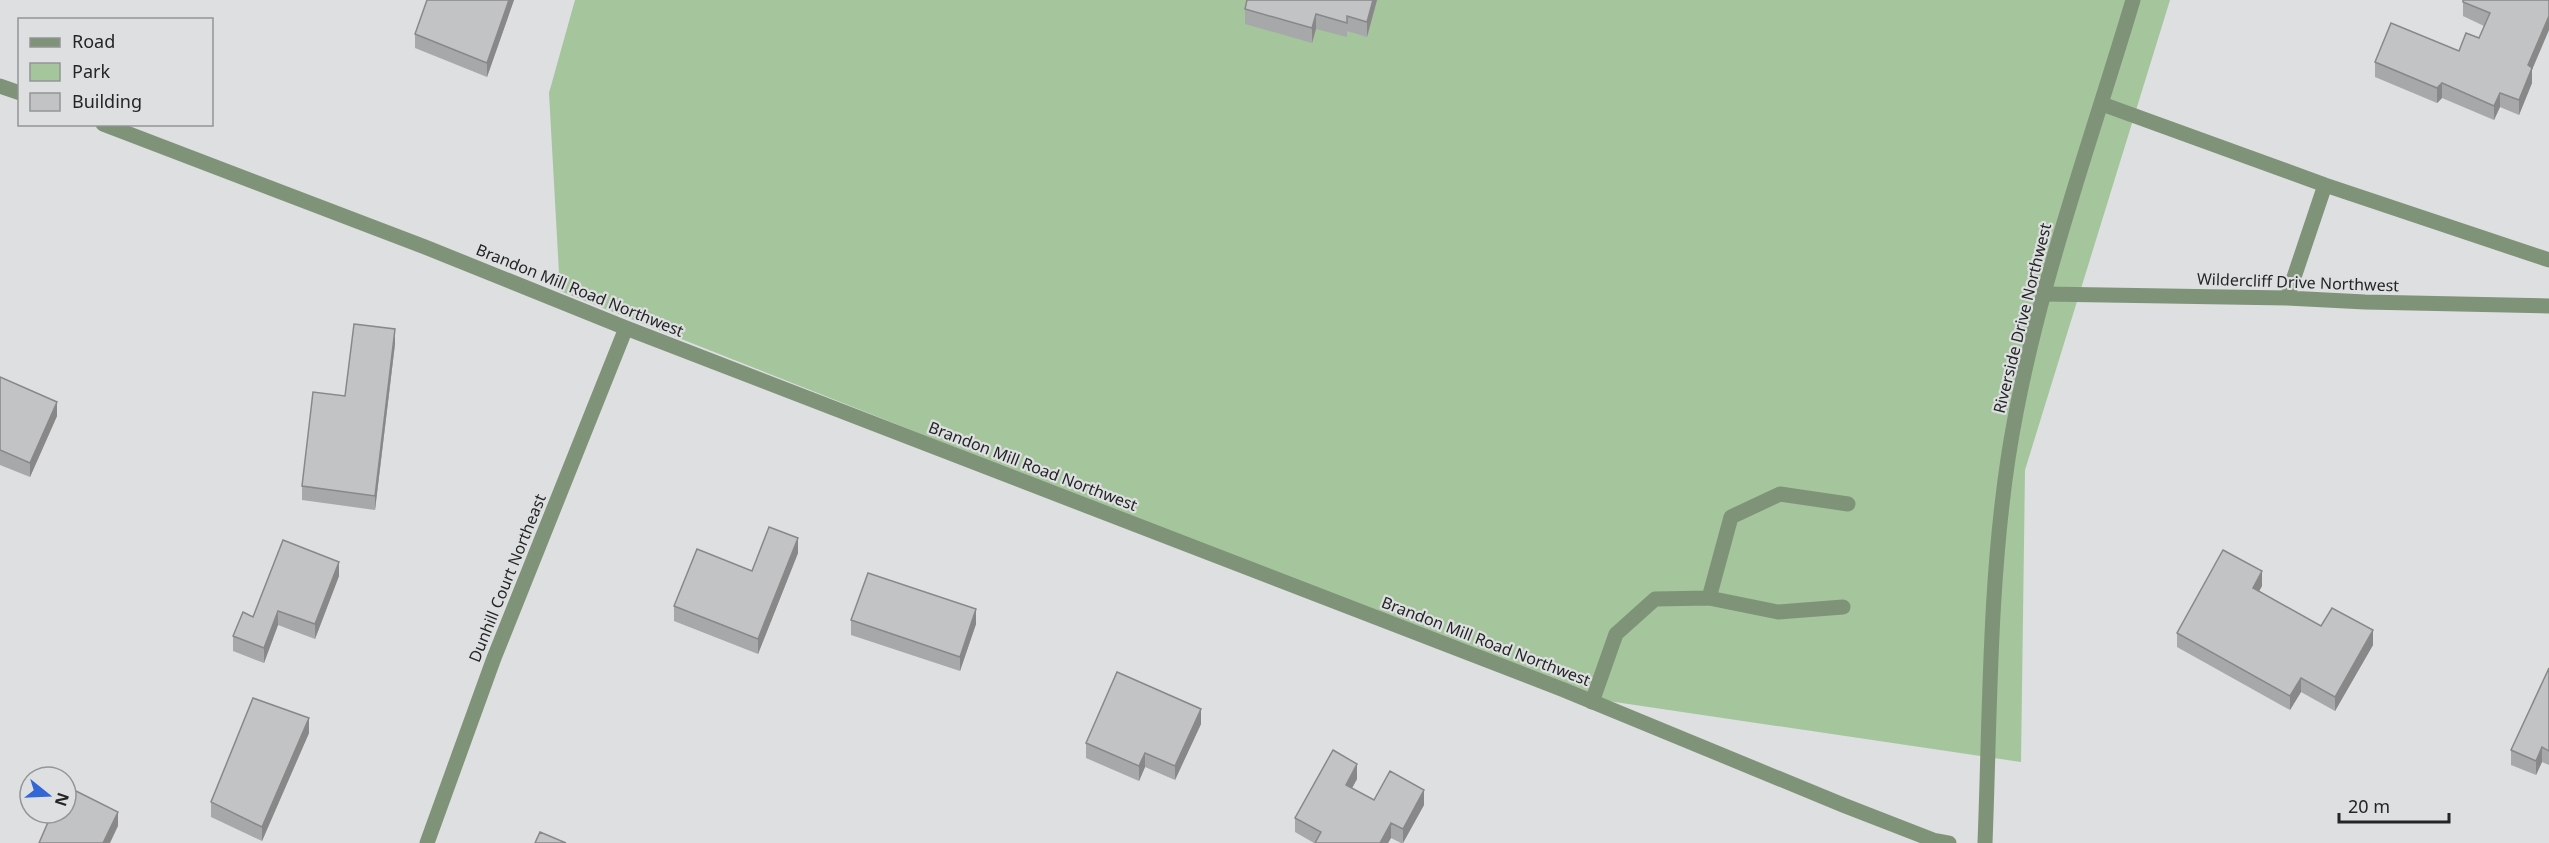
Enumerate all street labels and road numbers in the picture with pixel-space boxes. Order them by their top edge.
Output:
street label: Riverside Drive Northwest [1988,220,2056,416]
street label: Brandon Mill Road Northwest [473,238,687,342]
street label: Wildercliff Drive Northwest [2197,267,2400,297]
street label: Brandon Mill Road Northwest [925,416,1141,516]
street label: Dunhill Court Northeast [463,490,551,665]
street label: Brandon Mill Road Northwest [1378,591,1594,691]

